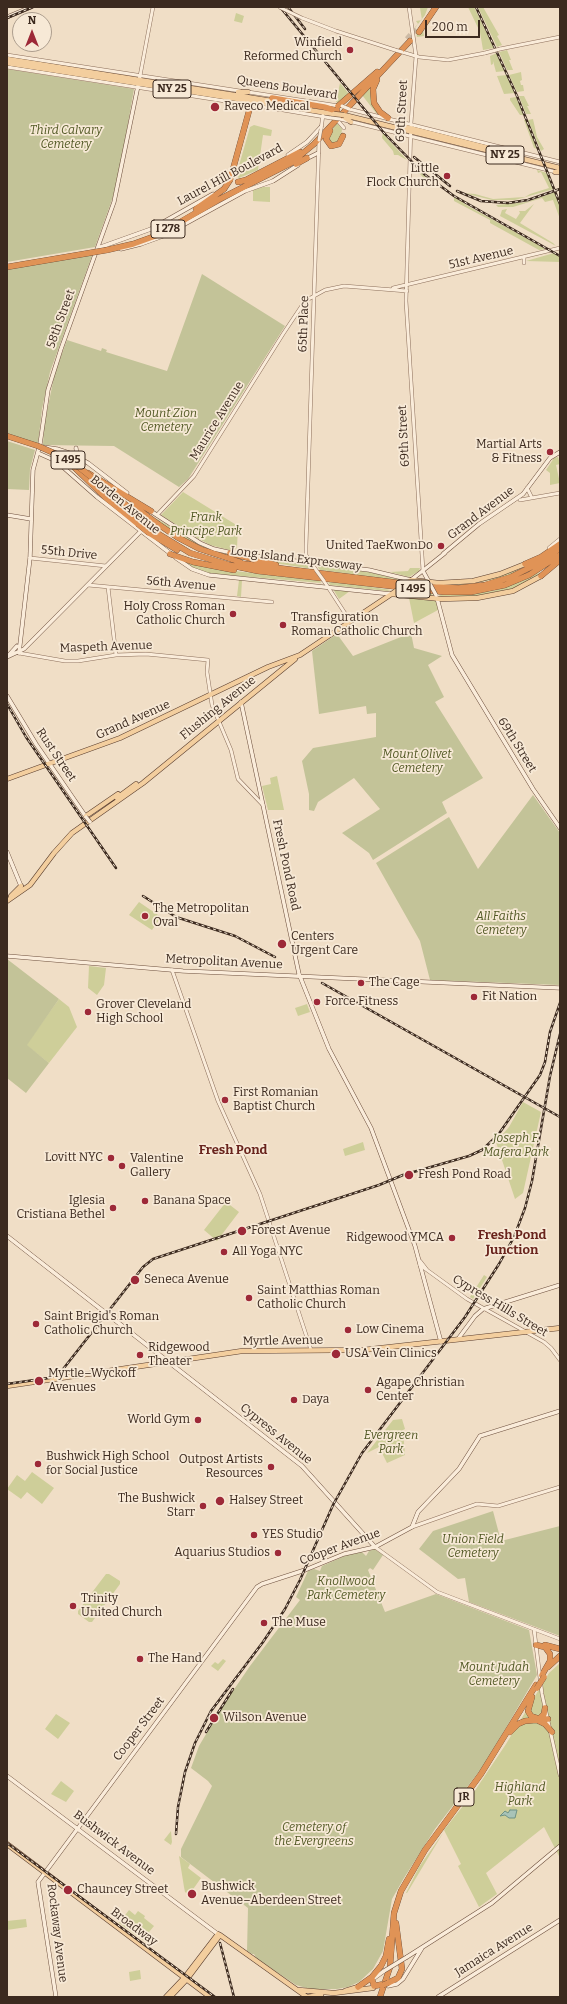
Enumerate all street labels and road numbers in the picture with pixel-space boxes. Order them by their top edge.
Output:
street label: Queens Boulevard [236,73,338,103]
road number: NY 25 [153,80,191,98]
street label: 69th Street [393,80,411,142]
street label: Laurel Hill Boulevard [175,141,285,209]
road number: NY 25 [486,146,524,164]
road number: I 278 [151,220,185,238]
street label: 51st Avenue [447,244,515,272]
street label: 58th Street [44,288,78,350]
street label: 65th Place [296,295,312,353]
street label: Maurice Avenue [187,379,247,463]
street label: 69th Street [395,405,413,467]
road number: I 495 [51,451,85,469]
street label: Borden Avenue [87,473,163,537]
street label: Grand Avenue [445,483,517,543]
street label: 55th Drive [40,543,98,563]
street label: Long Island Expressway [229,544,363,574]
street label: 56th Avenue [146,574,216,594]
road number: I 495 [396,580,430,598]
street label: Maspeth Avenue [59,638,153,656]
street label: Flushing Avenue [177,673,259,743]
street label: Grand Avenue [94,697,172,743]
street label: 69th Street [494,715,540,775]
street label: Rust Street [33,725,79,785]
street label: Fresh Pond Road [269,818,303,912]
street label: Metropolitan Avenue [165,952,283,972]
street label: Cypress Hills Street [450,1272,550,1340]
street label: Myrtle Avenue [243,1333,323,1349]
street label: Cypress Avenue [237,1401,315,1467]
street label: Cooper Avenue [298,1526,382,1568]
street label: Cooper Street [110,1694,168,1764]
road number: JR [454,1788,474,1806]
street label: Bushwick Avenue [70,1808,158,1878]
street label: Rockaway Avenue [44,1883,70,1983]
street label: Broadway [108,1905,160,1949]
street label: Jamaica Avenue [452,1920,536,1980]

